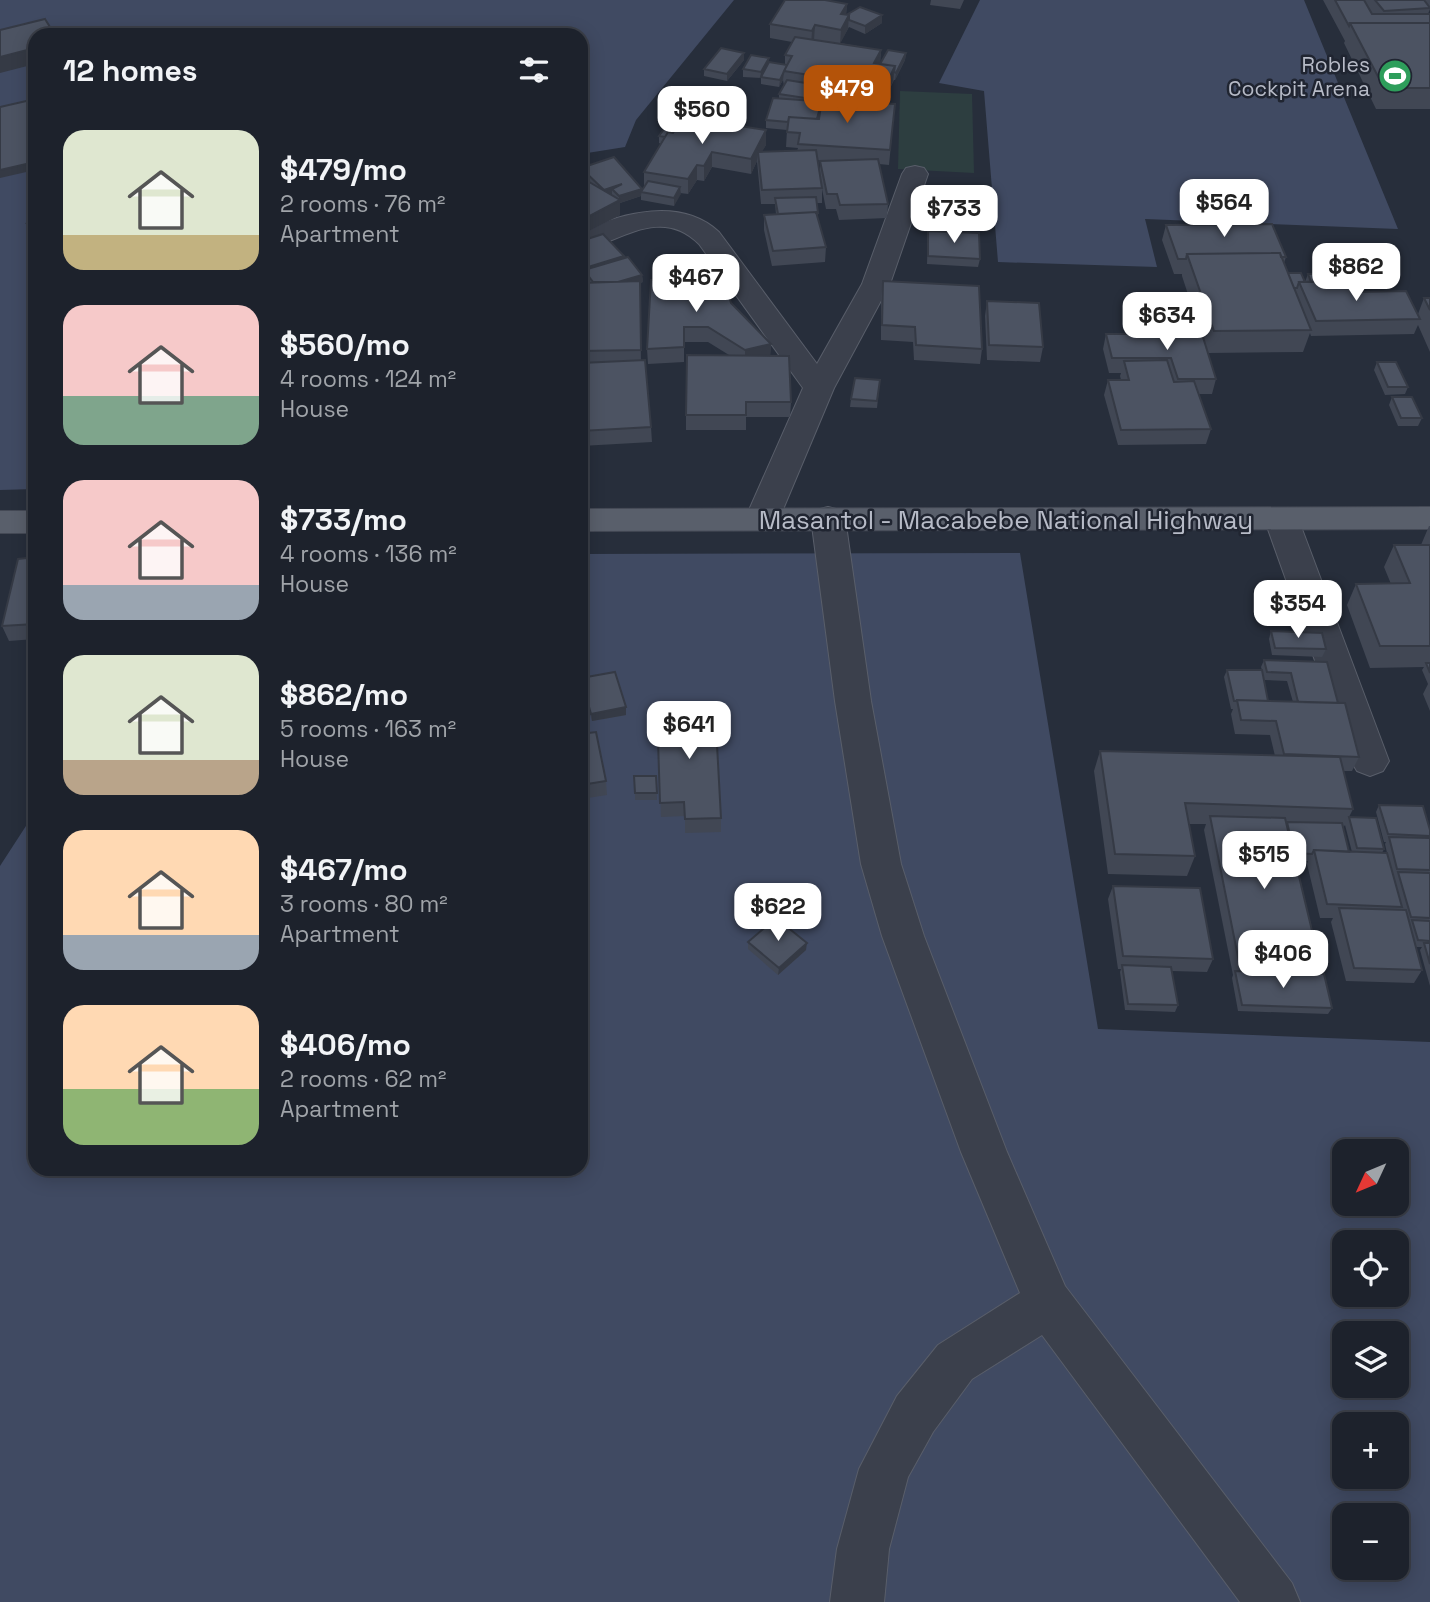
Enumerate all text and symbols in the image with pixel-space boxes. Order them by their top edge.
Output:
text: 12 homes [63,51,198,90]
icon: filters [515,51,553,89]
place label: Robles Cockpit Arena [1228,51,1370,102]
sports icon: Robles Cockpit Arena [1376,57,1414,95]
pin: $479 [806,66,888,125]
text: $479 [820,73,874,103]
pin: $560 [661,86,743,146]
text: $560 [674,94,730,124]
text: $479/mo [280,150,407,189]
icon: home [119,158,203,242]
pin: $564 [1183,180,1265,239]
pin: $733 [913,186,995,245]
text: $564 [1196,187,1252,217]
text: 2 rooms · 76 m² [280,189,445,219]
text: $733 [927,193,981,223]
text: Apartment [280,219,400,249]
pin: $862 [1315,244,1397,303]
text: $862 [1328,251,1384,281]
pin: $467 [655,254,737,314]
text: $467 [668,262,724,292]
pin: $634 [1126,292,1208,352]
text: $634 [1139,300,1195,330]
text: $560/mo [280,325,410,364]
icon: home [119,333,203,417]
text: 4 rooms · 124 m² [280,364,456,394]
text: House [280,394,349,424]
text: $733/mo [280,500,407,539]
street label: Masantol - Macabebe National Highway [759,503,1253,537]
icon: home [119,508,203,592]
text: 4 rooms · 136 m² [280,539,457,569]
text: House [280,569,349,599]
pin: $354 [1257,580,1339,640]
text: $354 [1270,588,1326,618]
text: $862/mo [280,675,408,714]
icon: home [119,683,203,767]
pin: $641 [648,702,730,761]
text: $641 [663,709,715,739]
text: 5 rooms · 163 m² [280,714,456,744]
text: House [280,744,349,774]
pin: $515 [1223,832,1305,891]
text: $515 [1238,839,1290,869]
text: $467/mo [280,850,408,889]
icon: home [119,858,203,942]
pin: $622 [737,884,819,943]
text: 3 rooms · 80 m² [280,889,448,919]
text: $622 [750,891,806,921]
text: Apartment [280,919,400,949]
pin: $406 [1242,930,1324,990]
text: $406 [1254,938,1312,968]
text: $406/mo [280,1025,411,1064]
icon: home [119,1033,203,1117]
text: 2 rooms · 62 m² [280,1064,446,1094]
text: Apartment [280,1094,400,1124]
north arrow [1332,1139,1409,1216]
map controls [1332,1139,1409,1580]
button: locate [1332,1230,1409,1307]
button: layers [1332,1321,1409,1398]
button: + [1332,1412,1409,1489]
button: − [1332,1503,1409,1580]

